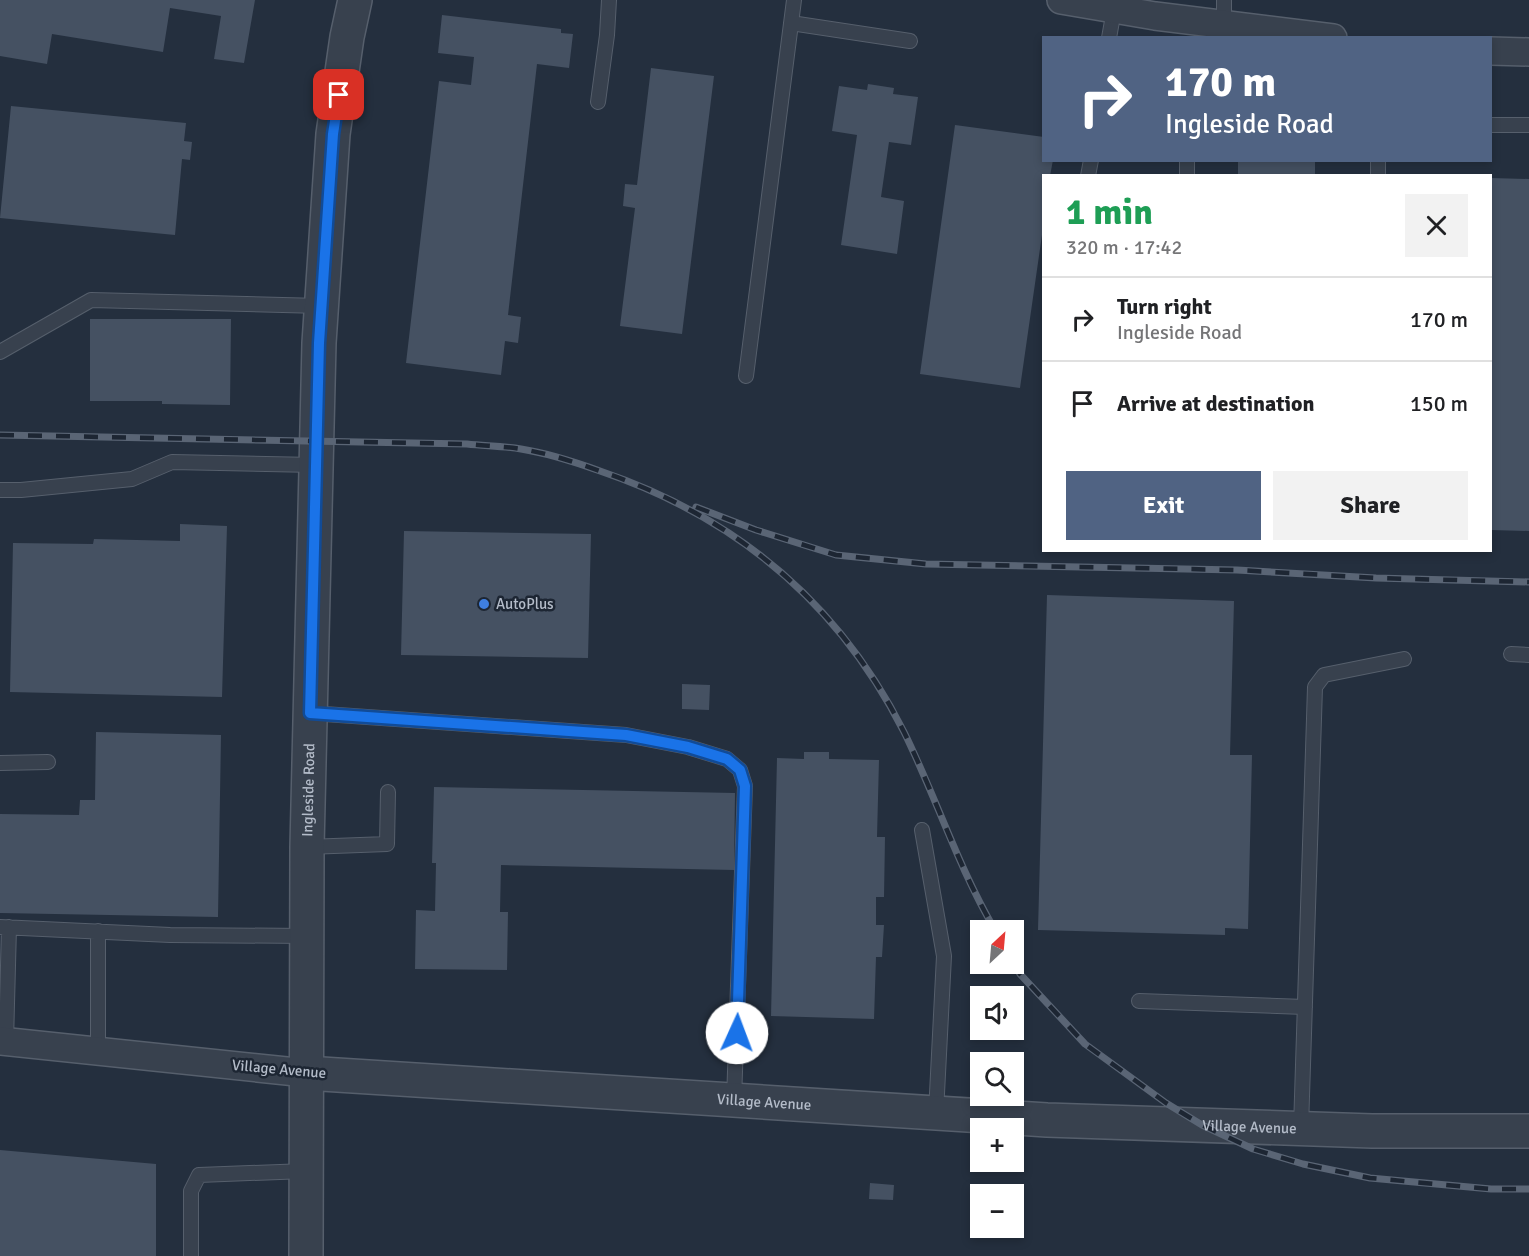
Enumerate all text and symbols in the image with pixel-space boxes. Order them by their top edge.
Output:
text: 170 m [1165,57,1276,108]
icon: right [1066,60,1144,138]
pin [313,69,364,120]
icon: arrive [322,78,355,111]
text: Ingleside Road [1165,108,1334,141]
text: 1 min [1066,190,1153,235]
button: close [1405,194,1468,257]
text: 320 m · 17:42 [1066,235,1182,260]
text: Turn right [1117,293,1212,320]
icon: right [1066,303,1099,336]
text: 170 m [1410,306,1468,333]
text: Ingleside Road [1117,320,1242,345]
icon: arrive [1066,387,1099,420]
text: Arrive at destination [1117,390,1314,417]
text: 150 m [1410,390,1468,417]
button: Exit [1066,471,1261,540]
button: Share [1273,471,1468,540]
place label: AutoPlus [496,595,554,613]
marker: AutoPlus [477,597,491,611]
street label: Ingleside Road [298,743,318,837]
north arrow [970,920,1024,974]
map controls [970,920,1024,1238]
button: sound [970,986,1024,1040]
position arrow [705,1001,769,1065]
button: search [970,1052,1024,1106]
street label: Village Avenue [231,1056,327,1082]
street label: Village Avenue [716,1090,812,1114]
street label: Village Avenue [1202,1116,1297,1137]
button: + [970,1118,1024,1172]
button: − [970,1184,1024,1238]

